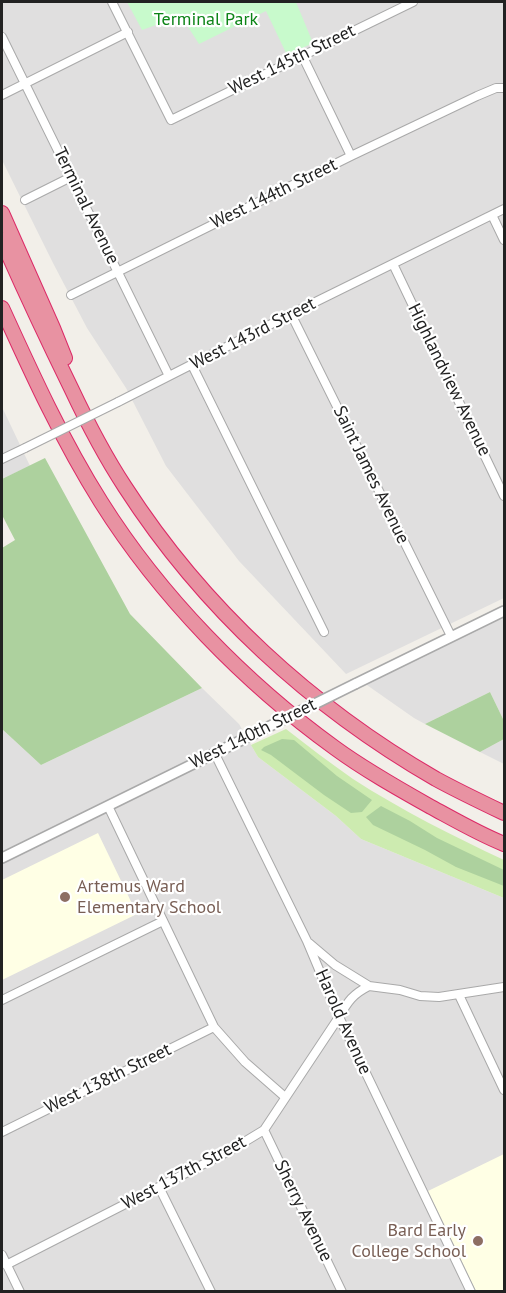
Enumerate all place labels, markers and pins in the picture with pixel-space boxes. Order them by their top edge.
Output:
place label: Artemus Ward Elementary School [77,876,221,918]
marker: Artemus Ward Elementary School [58,890,72,904]
place label: Bard Early College School [352,1220,466,1262]
marker: Bard Early College School [471,1234,485,1248]

